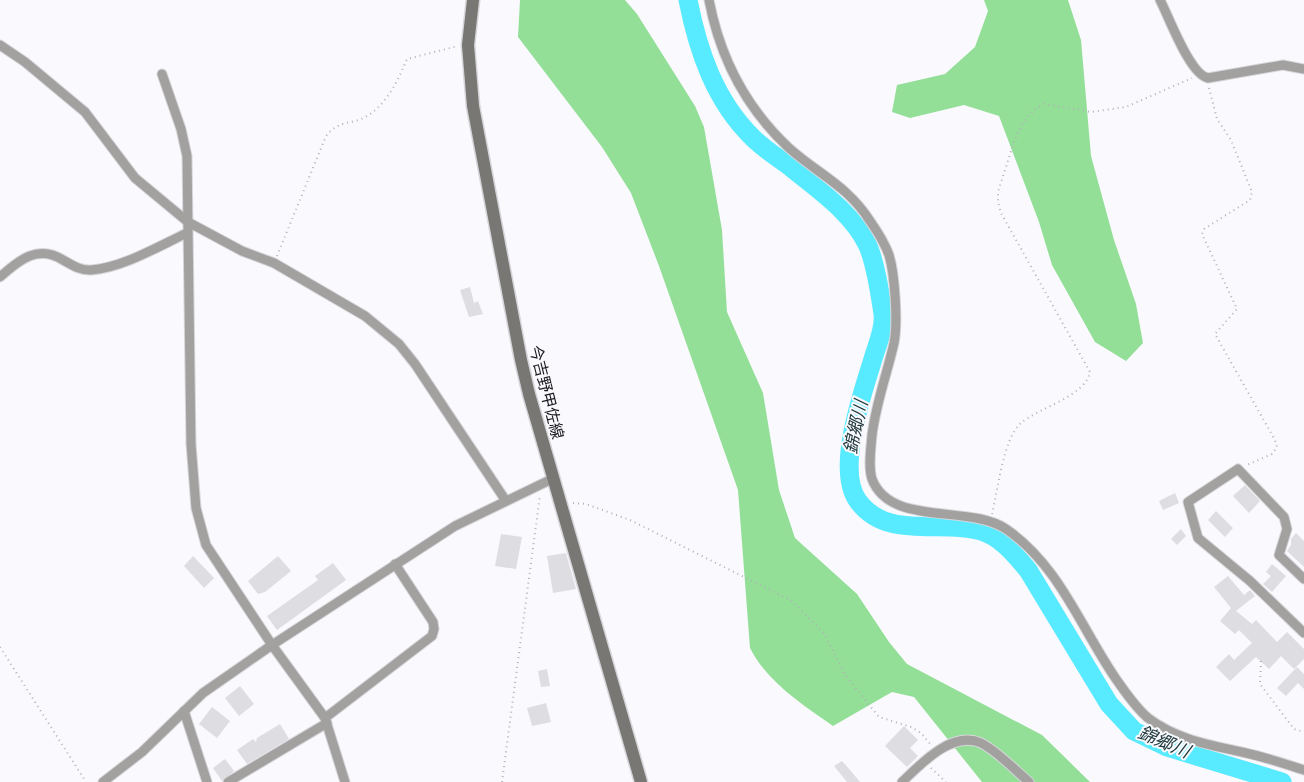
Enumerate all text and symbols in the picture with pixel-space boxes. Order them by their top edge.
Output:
street label: 今吉野甲佐線 [527,343,566,441]
water label: 錦郷川 [841,397,872,455]
water label: 錦郷川 [1135,722,1195,763]

